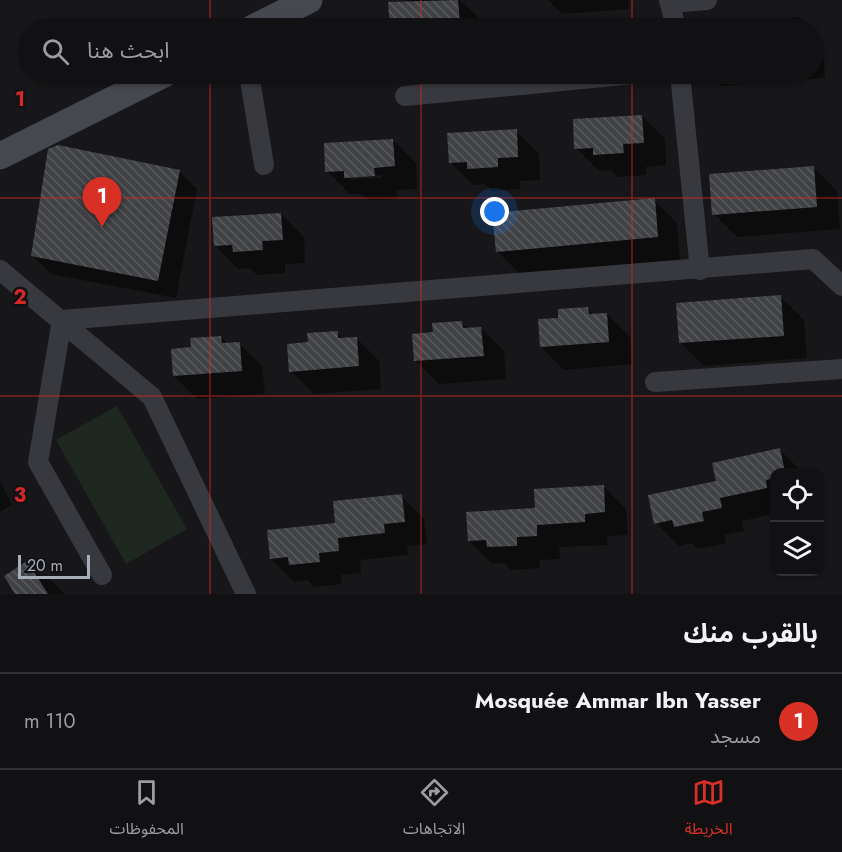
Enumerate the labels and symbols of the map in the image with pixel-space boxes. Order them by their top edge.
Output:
text: 1 [15,85,25,114]
pin: 1 [82,178,122,227]
your location [480,197,509,226]
text: 2 [13,283,27,312]
text: 3 [14,481,26,510]
scale bar [18,552,90,580]

